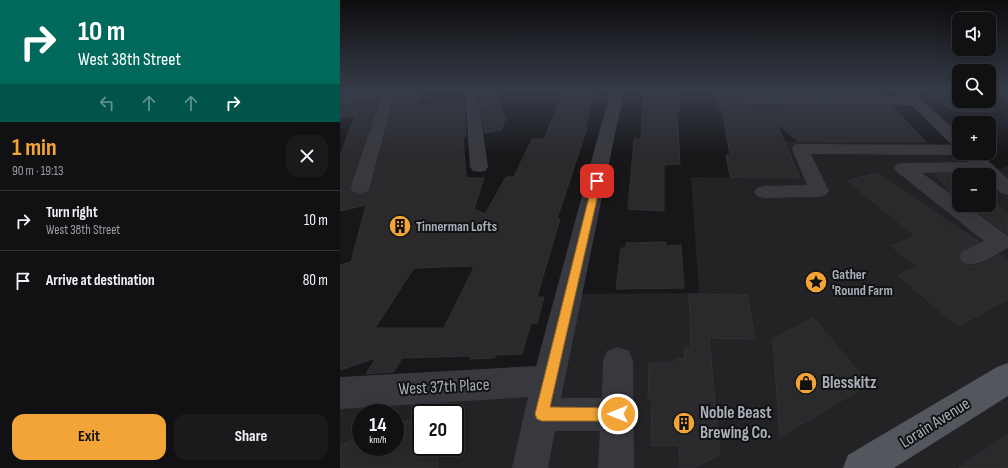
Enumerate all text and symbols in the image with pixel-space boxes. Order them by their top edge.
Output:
map controls [952,12,996,212]
button: sound [952,12,996,56]
text: 10 m [78,15,125,48]
icon: right [12,16,64,68]
text: West 38th Street [78,49,181,70]
button: search [952,64,996,108]
icon: left [96,92,118,114]
icon: ahead [138,92,160,114]
icon: ahead [180,92,202,114]
icon: right [222,92,244,114]
button: + [952,116,996,160]
text: 1 min [12,133,57,162]
button: close [286,135,328,177]
text: 90 m · 19:13 [12,163,63,179]
pin [580,164,614,198]
button: − [952,168,996,212]
icon: arrive [586,170,608,192]
text: Turn right [46,203,98,222]
icon: right [12,210,34,232]
text: 10 m [304,211,328,230]
building icon: Tinnerman Lofts [387,213,413,239]
place label: Tinnerman Lofts [416,218,497,235]
text: West 38th Street [46,222,120,238]
place label: Gather 'Round Farm [832,266,893,299]
place icon: Gather 'Round Farm [803,269,829,295]
icon: arrive [12,270,34,292]
text: Arrive at destination [46,271,155,290]
text: 80 m [303,271,328,290]
shop icon: Blesskitz [793,370,819,396]
place label: Blesskitz [822,373,877,393]
street label: West 37th Place [398,375,490,399]
position arrow [597,393,639,435]
street label: Lorain Avenue [896,393,974,452]
place label: Noble Beast Brewing Co. [700,403,772,443]
speed limit sign: 20 [412,404,464,456]
building icon: Noble Beast Brewing Co. [671,410,697,436]
text: 14 [369,413,387,437]
button: Exit [12,414,166,460]
button: Share [174,414,328,460]
text: km/h [369,434,387,446]

